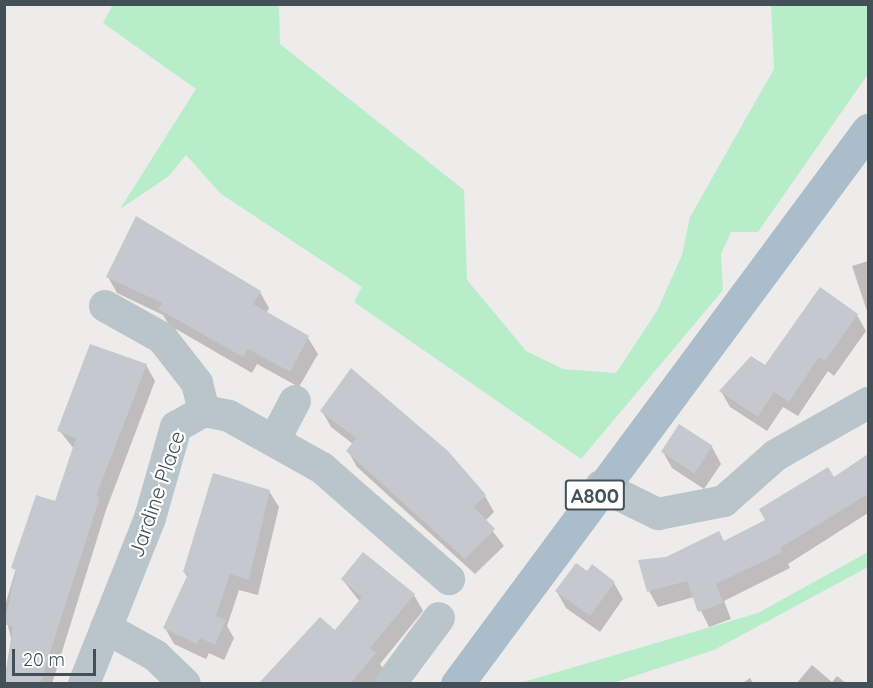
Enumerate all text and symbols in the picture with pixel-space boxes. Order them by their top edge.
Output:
street label: Jardine Place [123,427,189,561]
road number: A800 [564,478,626,512]
scale bar [15,637,99,675]
text: 20 m [23,648,65,671]

